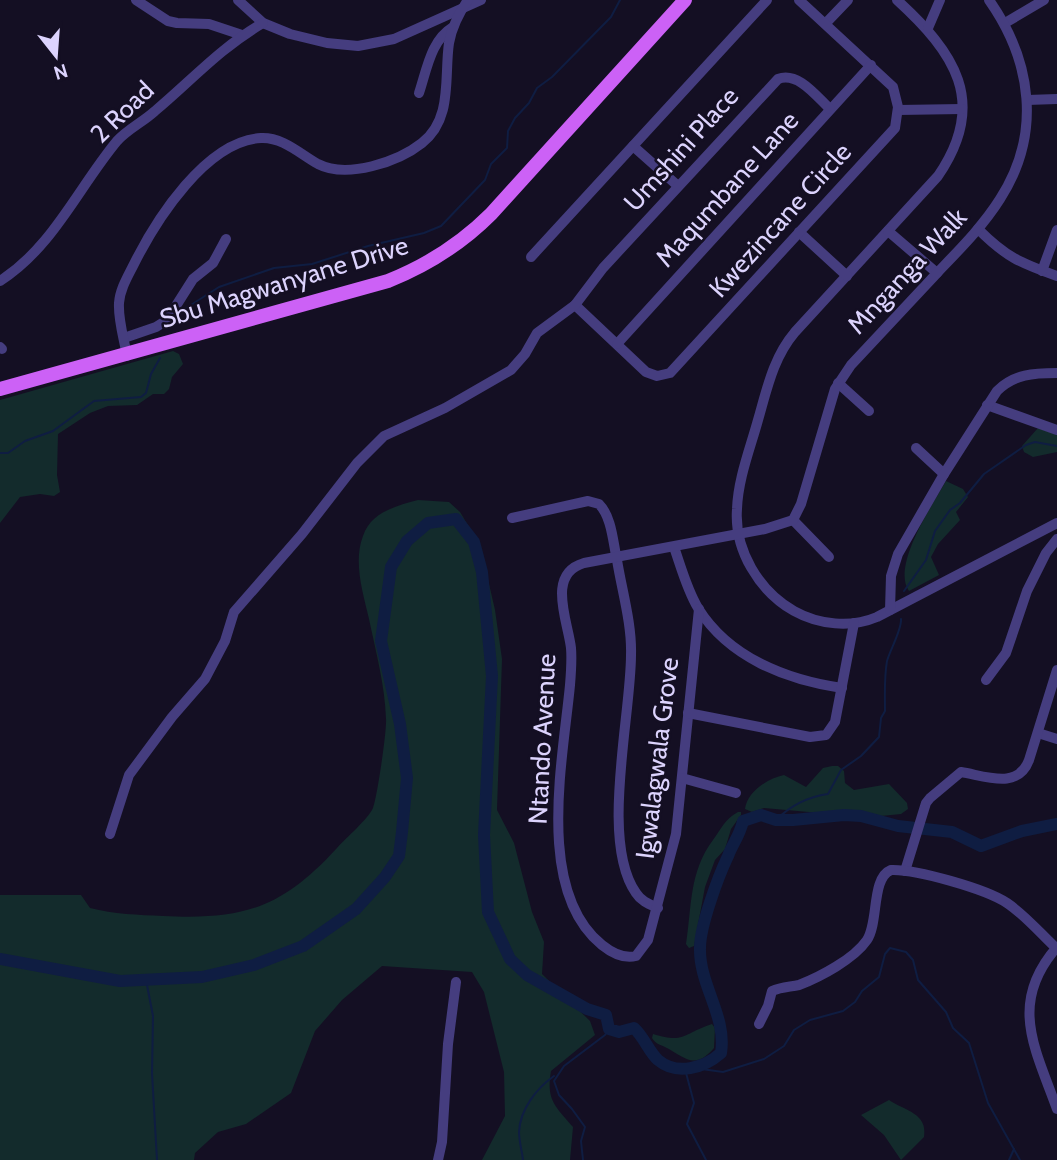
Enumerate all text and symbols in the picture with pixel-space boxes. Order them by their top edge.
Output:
north arrow [21,21,91,91]
text: N [51,59,71,85]
street label: 2 Road [84,74,160,150]
street label: Umshini Place [617,80,745,218]
street label: Maqumbane Lane [649,105,805,273]
street label: Kwezincane Circle [702,136,858,304]
street label: Mnganga Walk [841,201,974,341]
street label: Sbu Magwanyane Drive [156,229,412,335]
street label: Ntando Avenue [522,653,562,825]
street label: Igwalagwala Grove [629,655,685,861]

